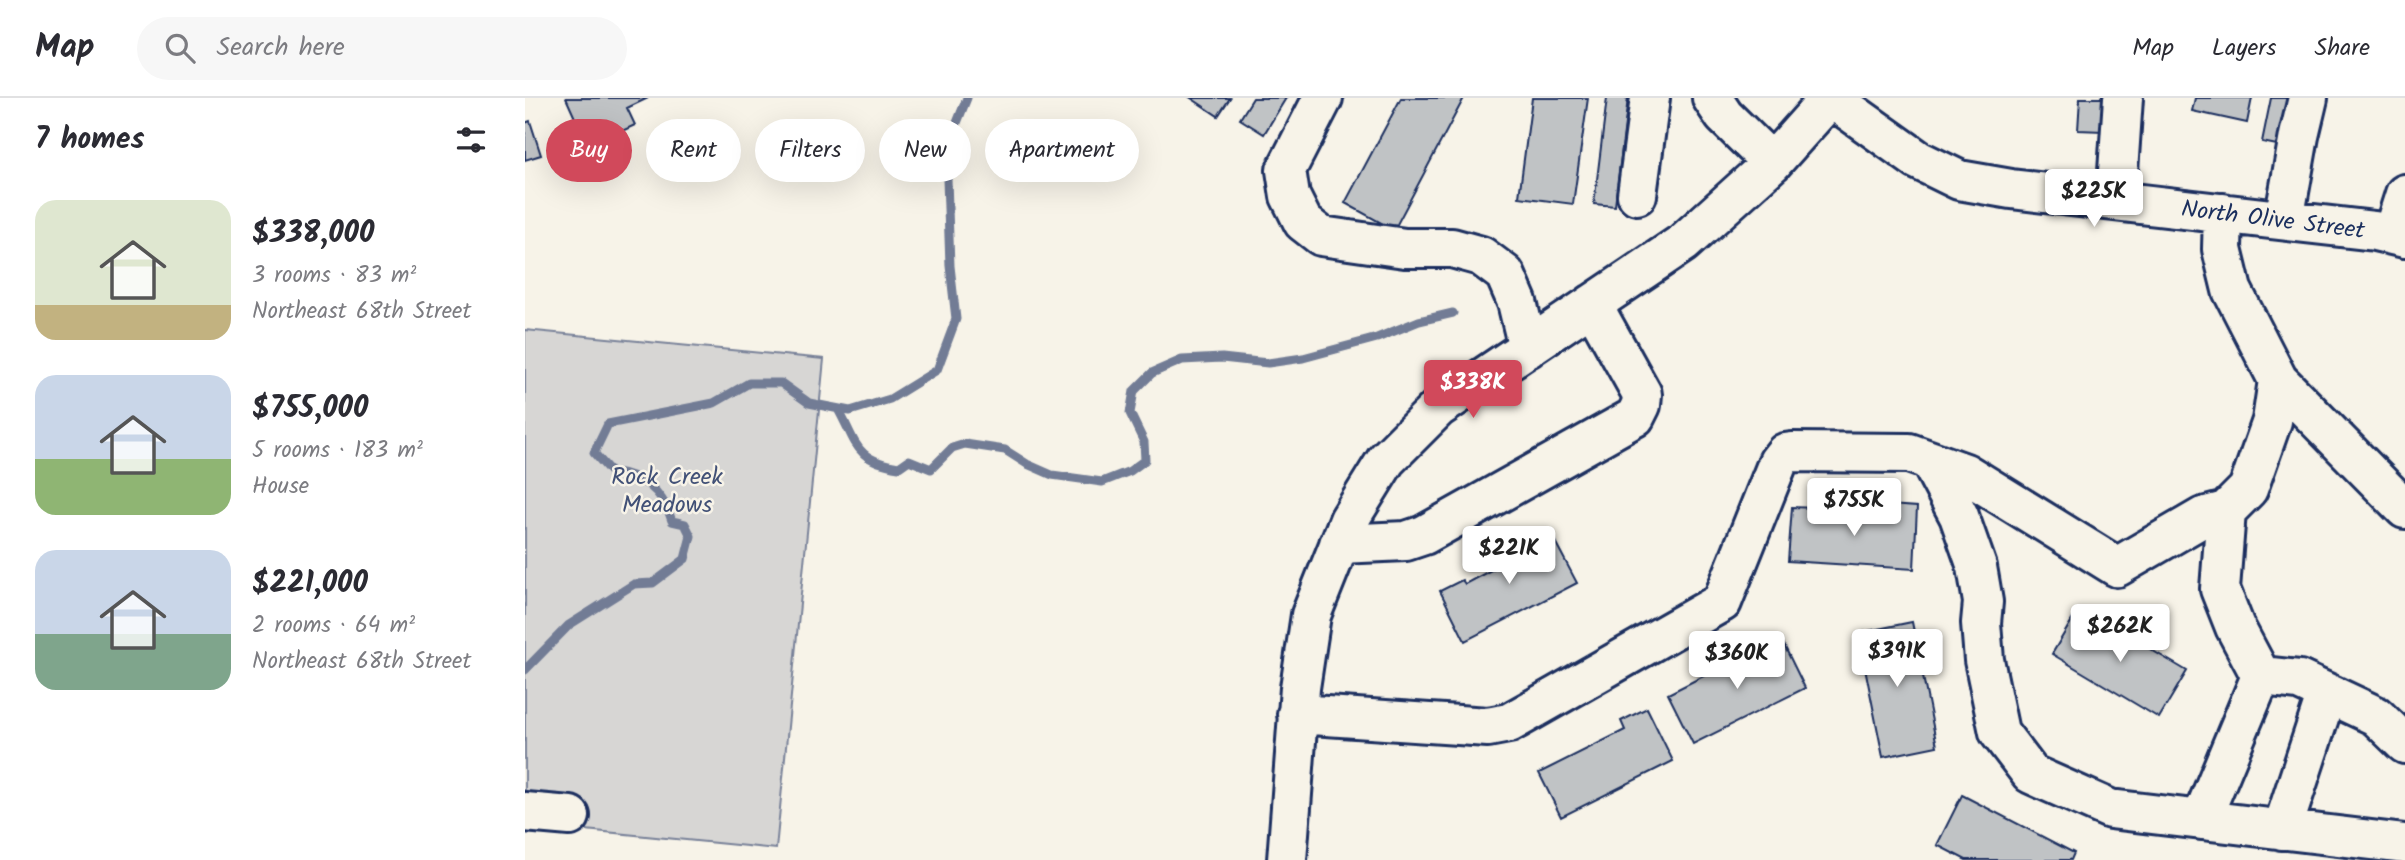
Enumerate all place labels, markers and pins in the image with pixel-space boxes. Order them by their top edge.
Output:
pin: $225K [2045,170,2143,229]
pin: $338K [1424,360,1522,420]
pin: $755K [1805,478,1903,538]
pin: $221K [1460,526,1558,586]
pin: $262K [2071,604,2169,664]
pin: $391K [1848,630,1946,689]
pin: $360K [1688,632,1786,691]

